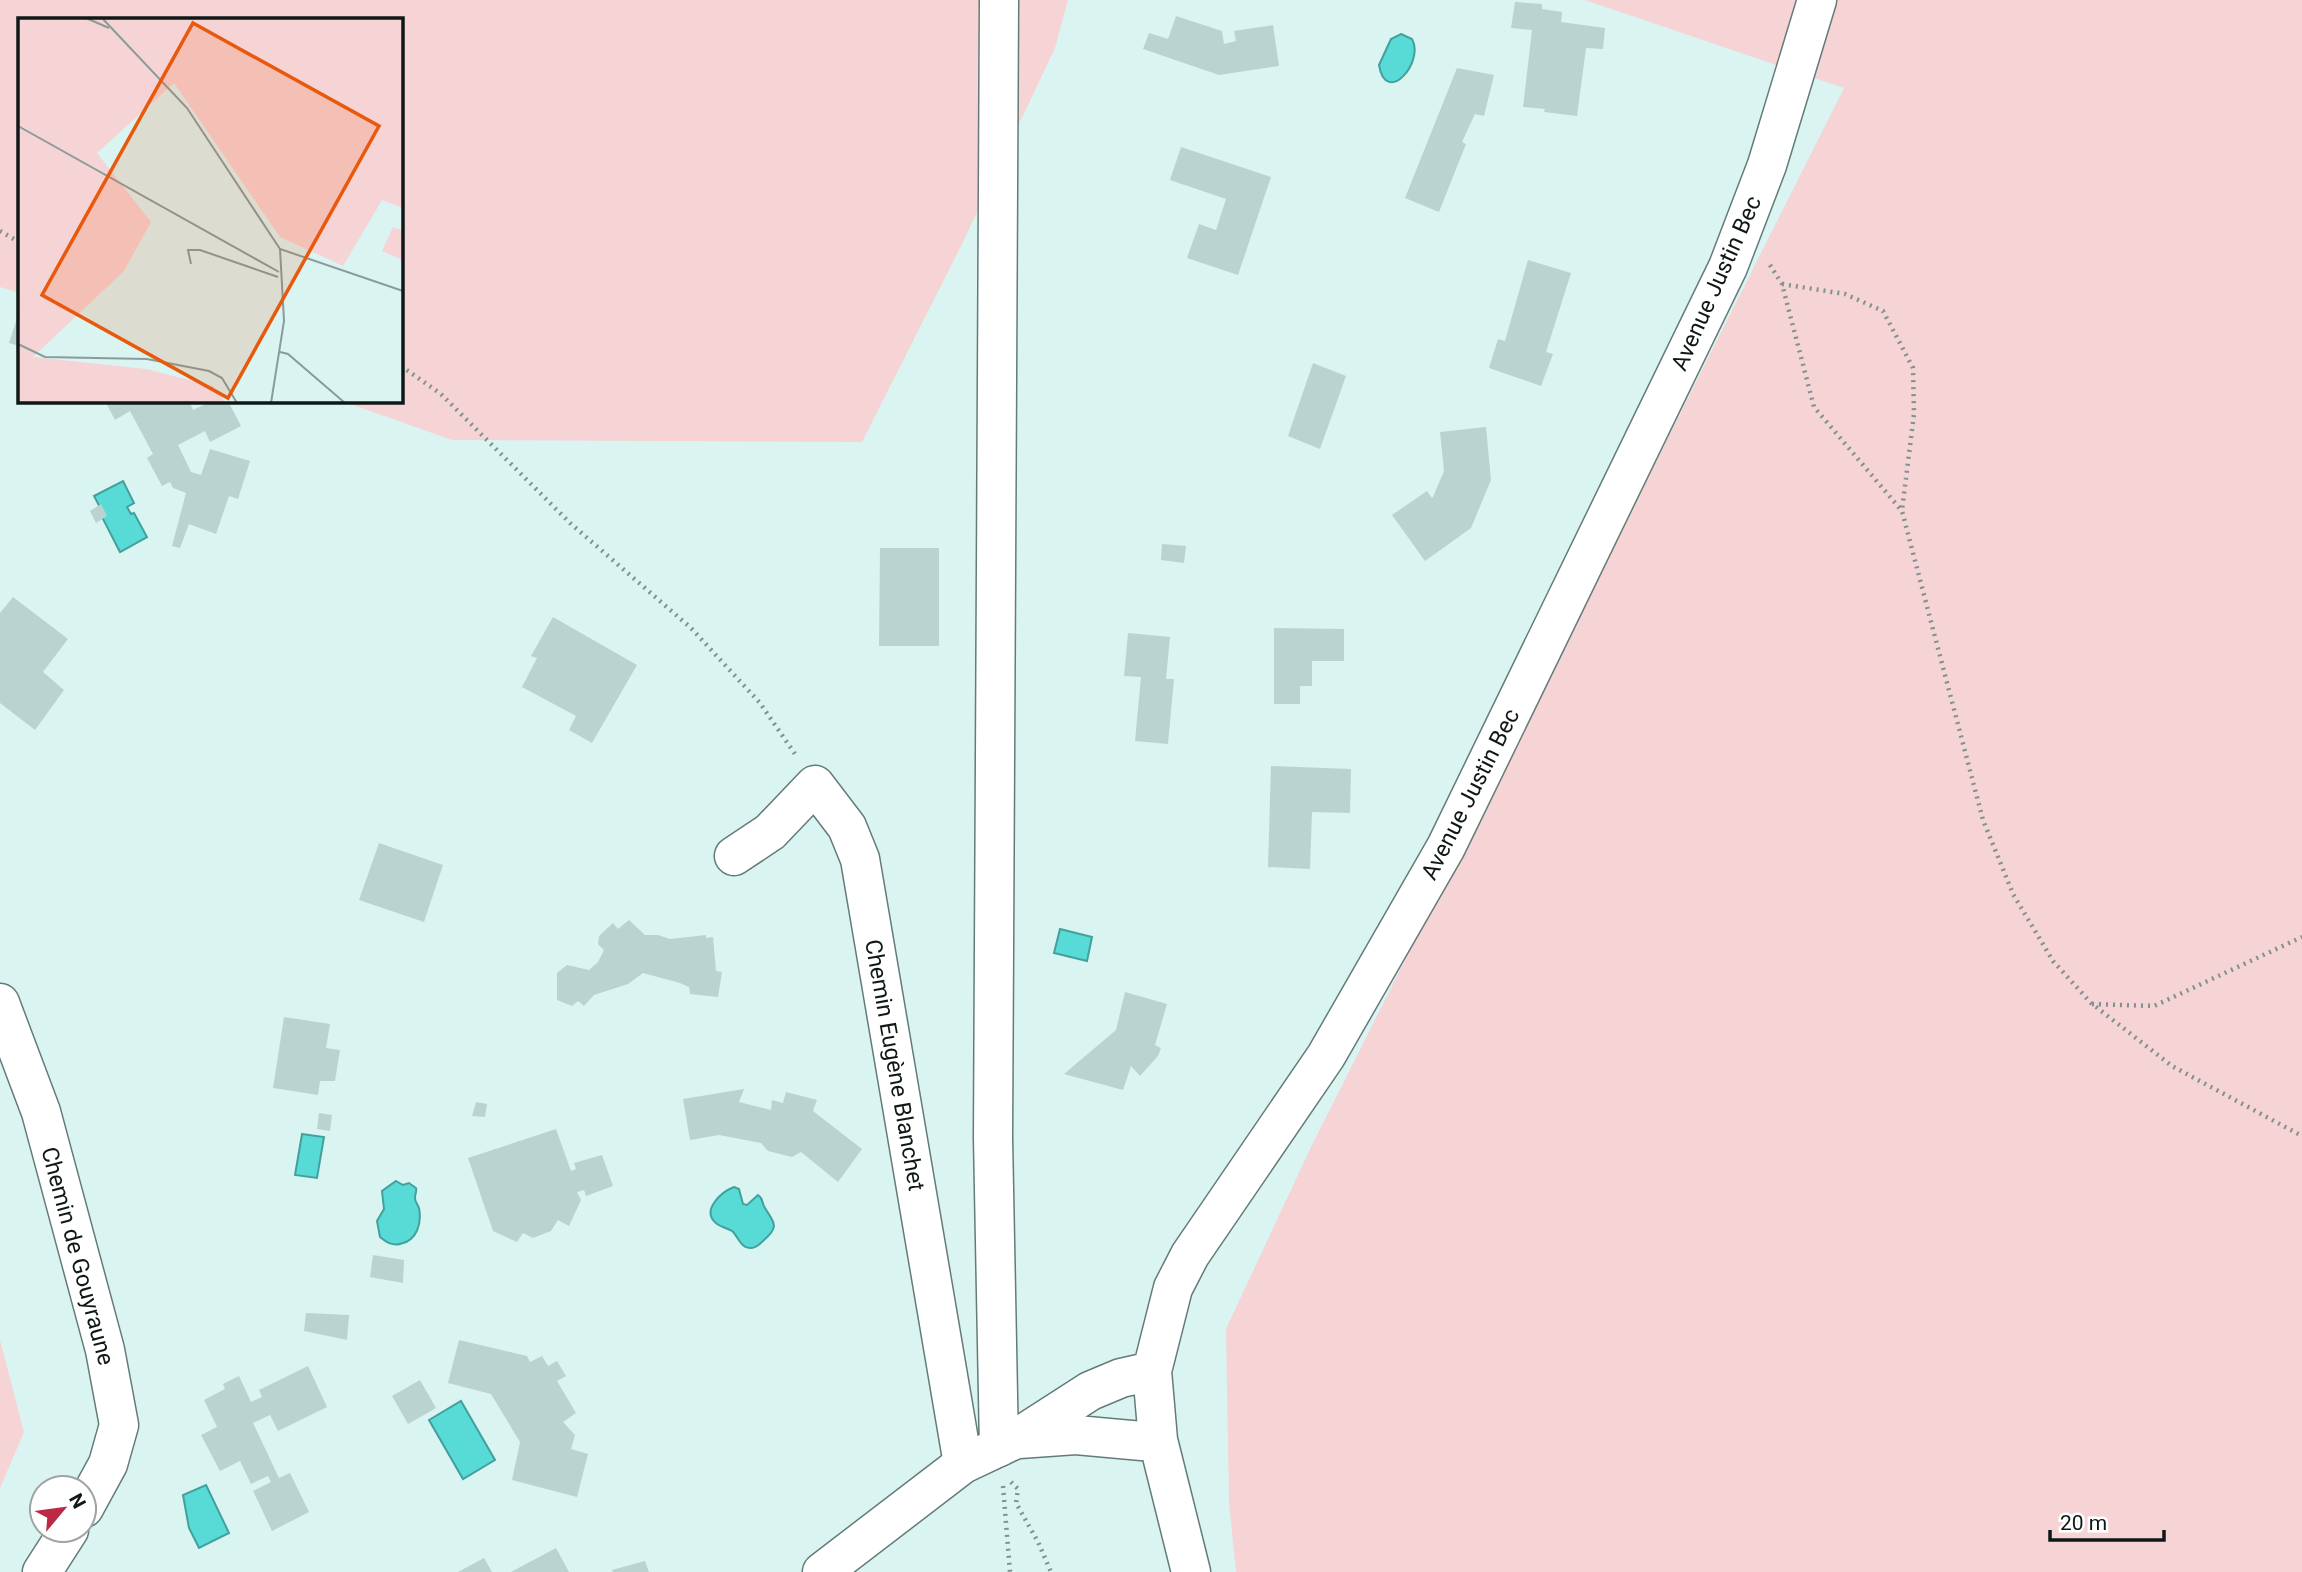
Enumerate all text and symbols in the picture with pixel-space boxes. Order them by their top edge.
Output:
inset map [18,18,402,402]
street label: Avenue Justin Bec [1666,192,1767,375]
street label: Avenue Justin Bec [1416,704,1525,884]
street label: Chemin Eugène Blanchet [859,937,930,1193]
street label: Chemin de Gouyraune [35,1144,120,1368]
north arrow [28,1474,98,1544]
text: N [64,1490,91,1512]
scale bar [2050,1498,2164,1542]
text: 20 m [2060,1511,2107,1535]

